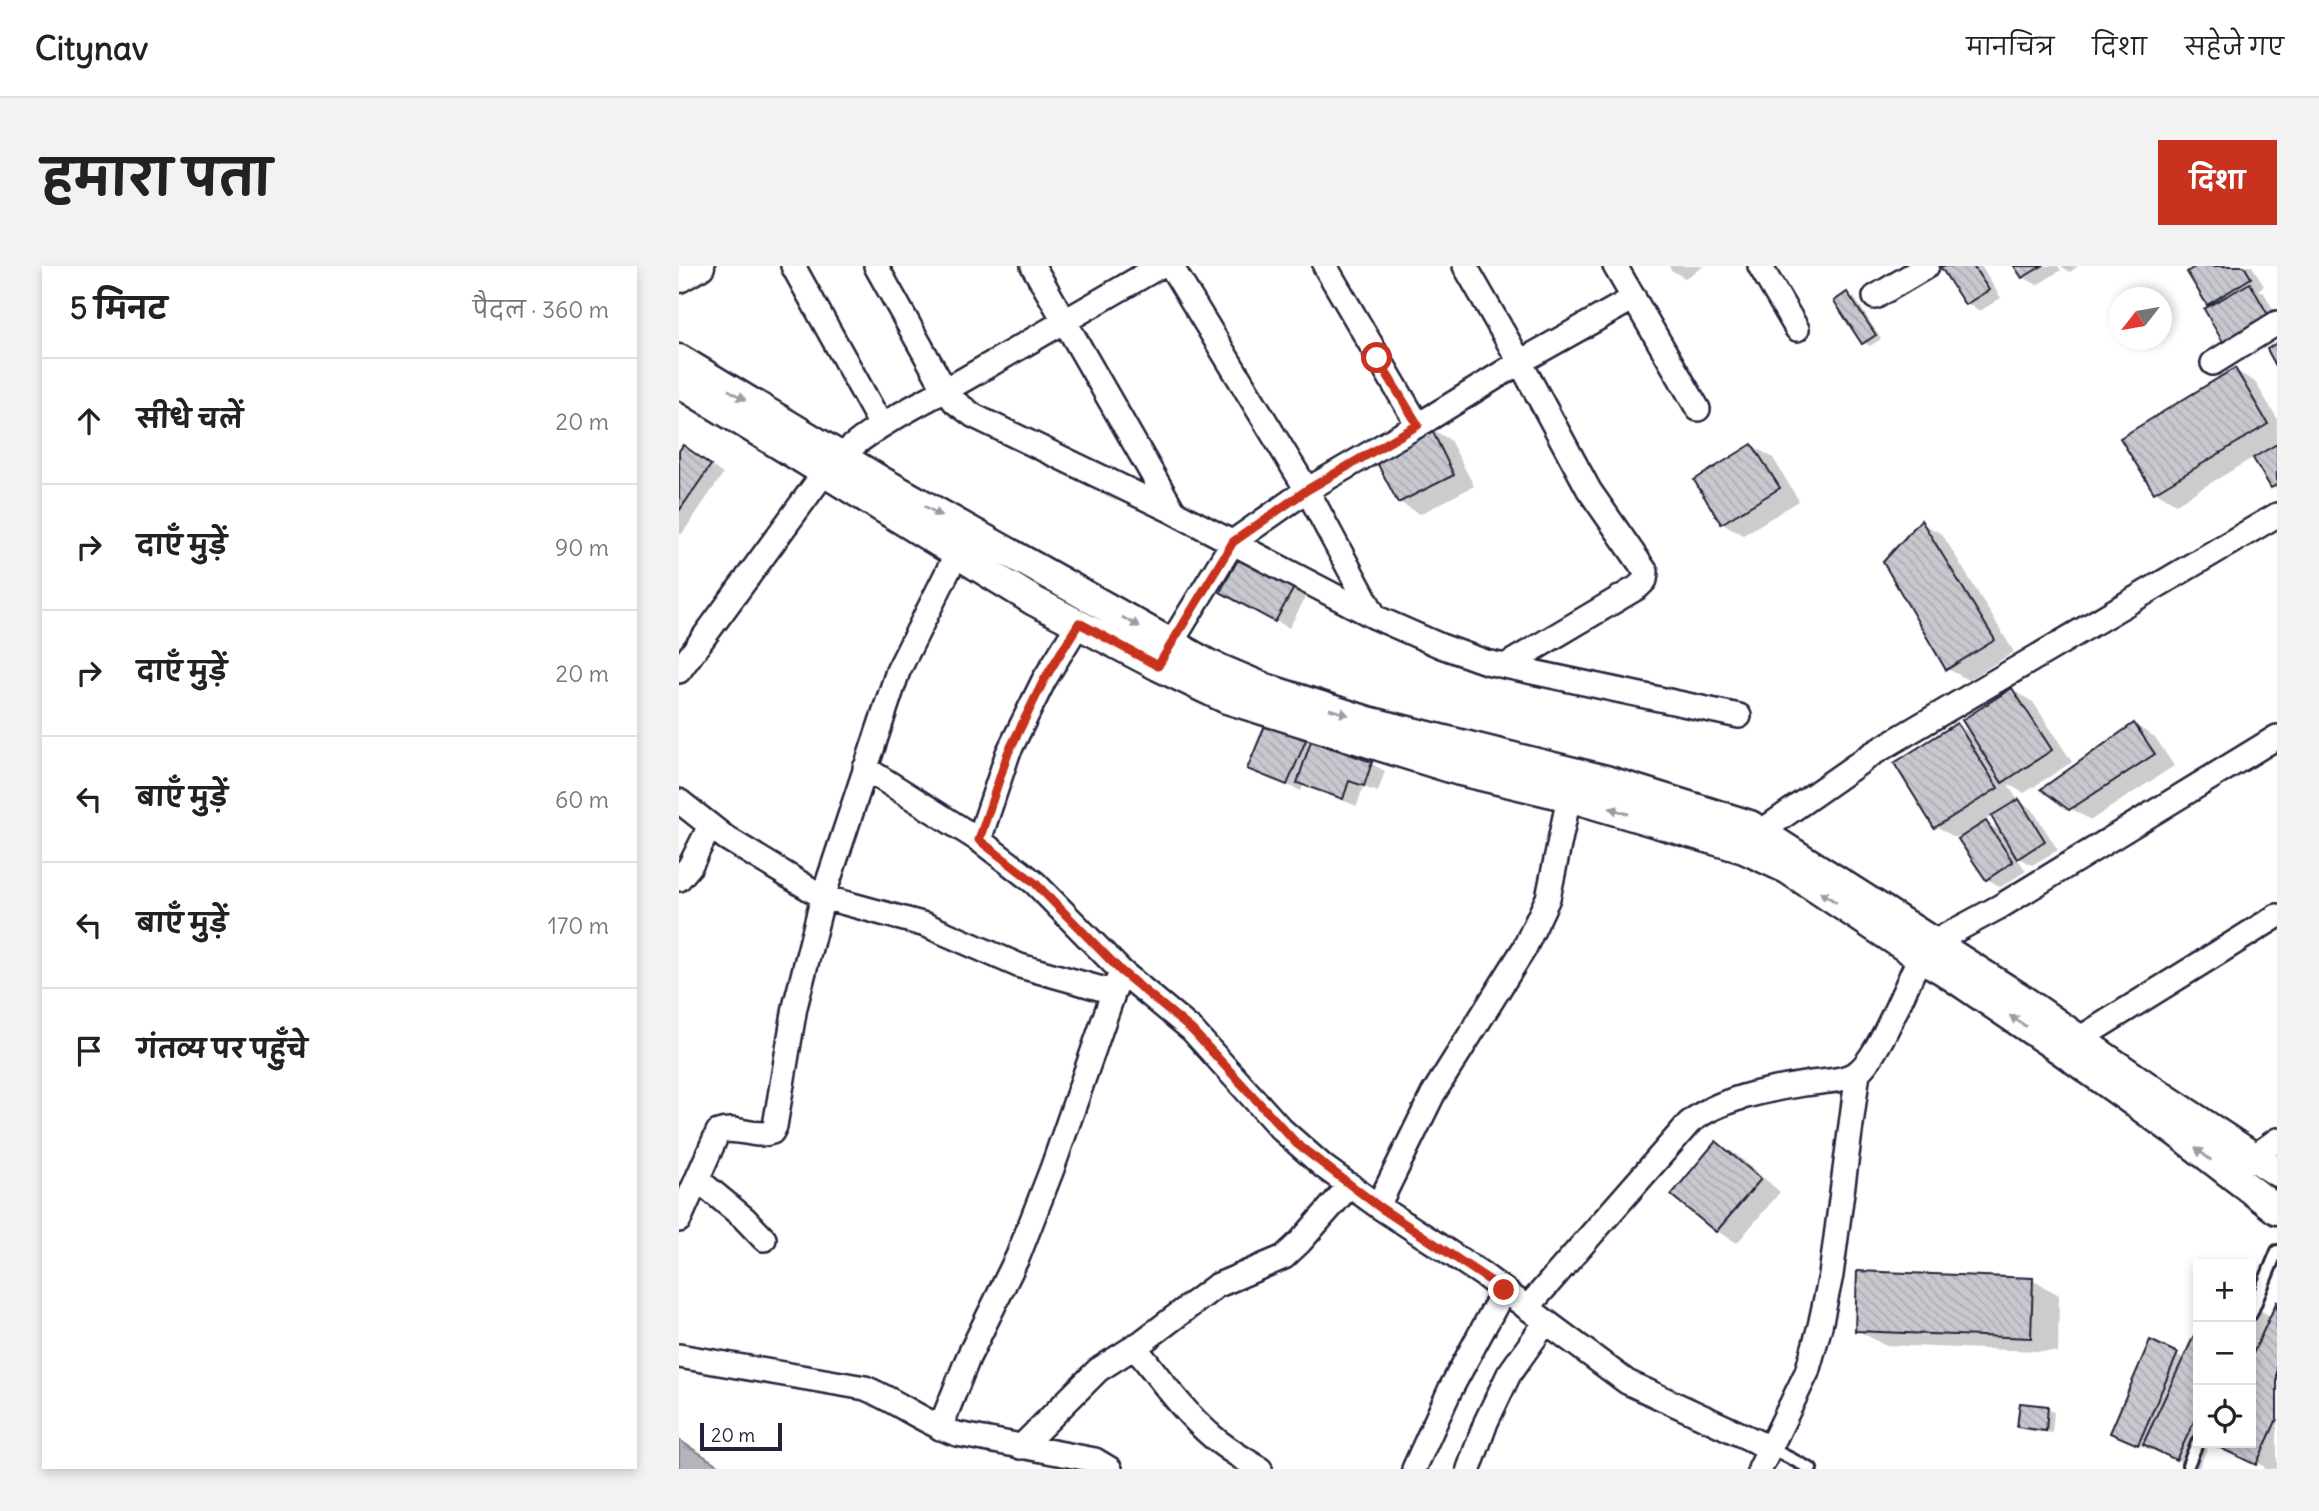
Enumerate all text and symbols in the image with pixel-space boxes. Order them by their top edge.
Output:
text: Citynav [35,27,148,69]
text: मानचित्र [1966,31,2054,61]
text: दिशा [2092,31,2147,61]
text: सहेजे गए [2185,31,2284,61]
button: दिशा [2158,140,2277,225]
text: हमारा पता [42,147,271,208]
north arrow [2109,287,2172,350]
text: 5 मिनट [70,289,167,327]
text: पैदल · 360 m [473,295,609,324]
route start [1361,342,1392,373]
one-way arrow [728,388,747,401]
icon: ahead [70,402,108,440]
text: सीधे चलें [137,402,243,435]
text: 20 m [556,407,609,436]
one-way arrow [923,505,943,517]
icon: right [70,528,108,566]
text: दाएँ मुड़ें [137,528,227,561]
text: 90 m [555,533,609,562]
one-way arrow [1122,616,1141,628]
icon: right [70,654,108,692]
text: दाएँ मुड़ें [137,654,227,687]
text: 20 m [556,659,609,688]
one-way arrow [1329,708,1350,718]
icon: left [70,780,108,818]
text: बाएँ मुड़ें [137,780,228,813]
text: 60 m [555,785,609,814]
one-way arrow [1608,806,1629,816]
one-way arrow [1818,890,1838,903]
icon: left [70,906,108,944]
text: बाएँ मुड़ें [137,906,228,939]
text: 170 m [548,911,609,940]
one-way arrow [2009,1014,2027,1028]
icon: arrive [70,1032,108,1070]
text: गंतव्य पर पहुँचे [137,1032,307,1065]
one-way arrow [2194,1147,2212,1161]
map controls [2193,1259,2256,1448]
button: + [2193,1259,2256,1322]
route end [1488,1274,1519,1305]
button: − [2193,1322,2256,1385]
button: locate [2193,1385,2256,1448]
scale bar [700,1420,782,1452]
text: 20 m [711,1423,755,1447]

